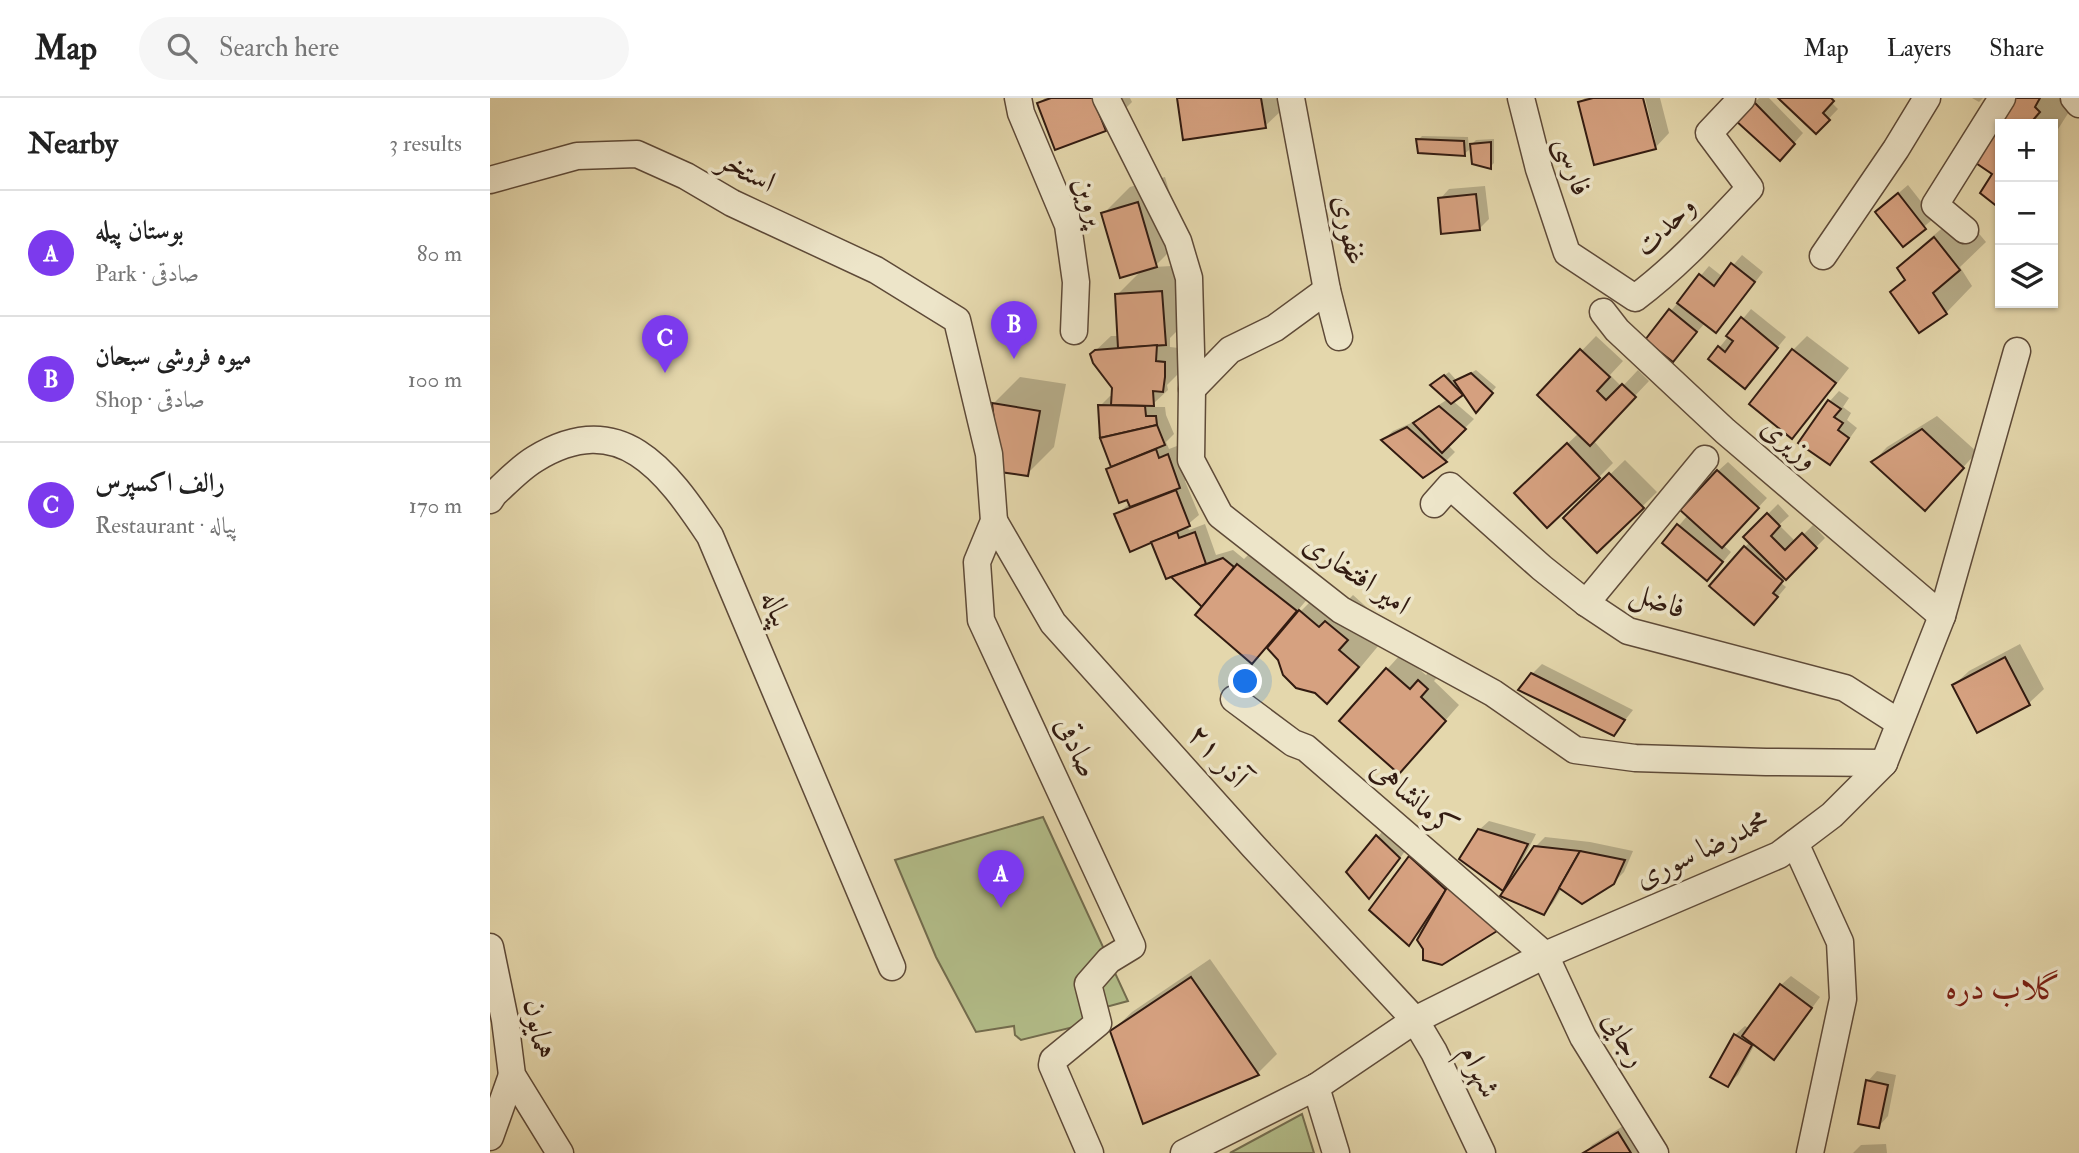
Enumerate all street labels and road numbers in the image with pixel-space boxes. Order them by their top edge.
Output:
street label: فارسی [1546,132,1600,201]
street label: استخر [709,140,782,201]
street label: پروین [1065,172,1116,233]
street label: وحدت [1626,187,1704,265]
street label: غفوری [1325,192,1375,268]
street label: وزیری [1754,408,1826,478]
street label: امیر افتخاری [1296,525,1418,623]
street label: فاضل [1625,573,1691,629]
street label: پیاله [750,585,801,634]
street label: صادقی [1047,711,1107,783]
street label: ۲۱ آذر [1180,716,1259,798]
street label: کرمانشاهی [1363,750,1465,846]
street label: محمدرضا سوری [1629,802,1775,896]
street label: همایون [516,996,562,1062]
street label: رجایی [1593,1004,1656,1074]
street label: شهرام [1445,1038,1509,1107]

